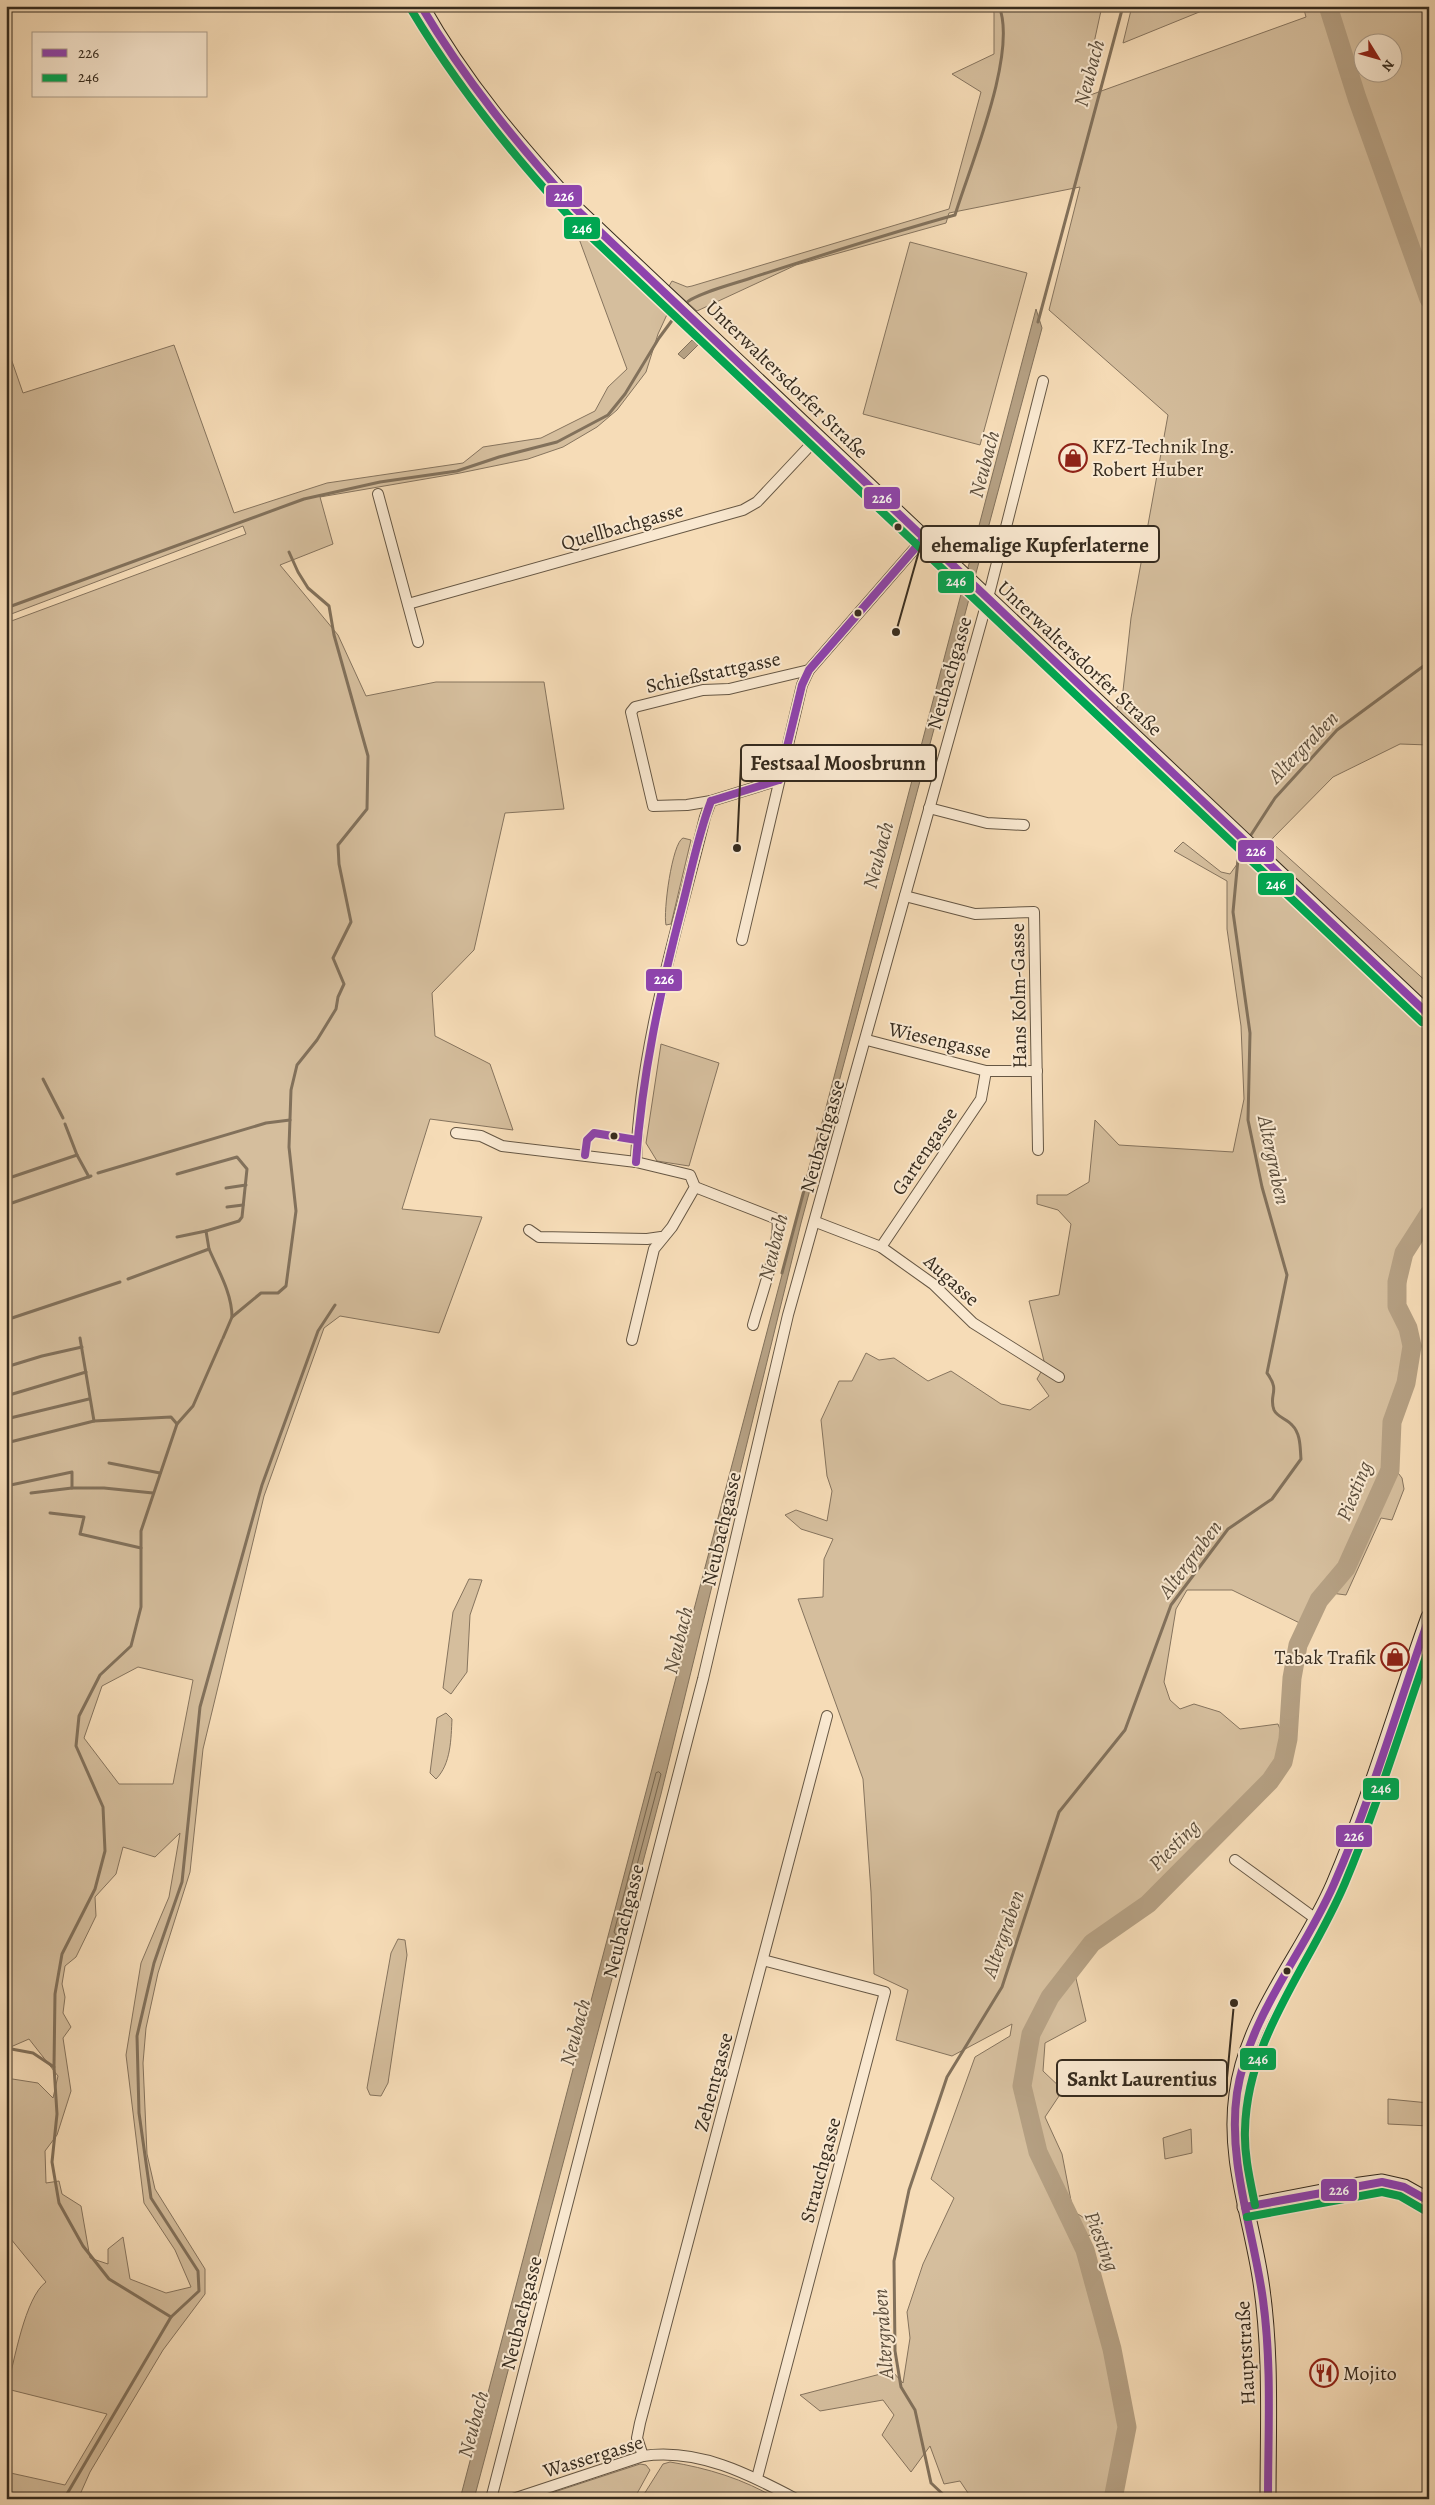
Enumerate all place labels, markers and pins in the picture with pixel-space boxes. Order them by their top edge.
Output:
place label: KFZ-Technik Ing. Robert Huber [1092,433,1235,483]
shop icon: KFZ-Technik Ing. Robert Huber [1058,443,1088,473]
unlabelled marker [893,522,903,532]
callout: ehemalige Kupferlaterne [921,526,1159,562]
unlabelled marker [853,608,863,618]
callout: Festsaal Moosbrunn [741,745,936,781]
unlabelled marker [609,1131,619,1141]
shop icon: Tabak Trafik [1380,1642,1410,1672]
place label: Tabak Trafik [1275,1644,1376,1671]
unlabelled marker [1282,1966,1292,1976]
callout: Sankt Laurentius [1057,2060,1227,2096]
restaurant icon: Mojito [1309,2358,1339,2388]
place label: Mojito [1343,2360,1397,2387]

